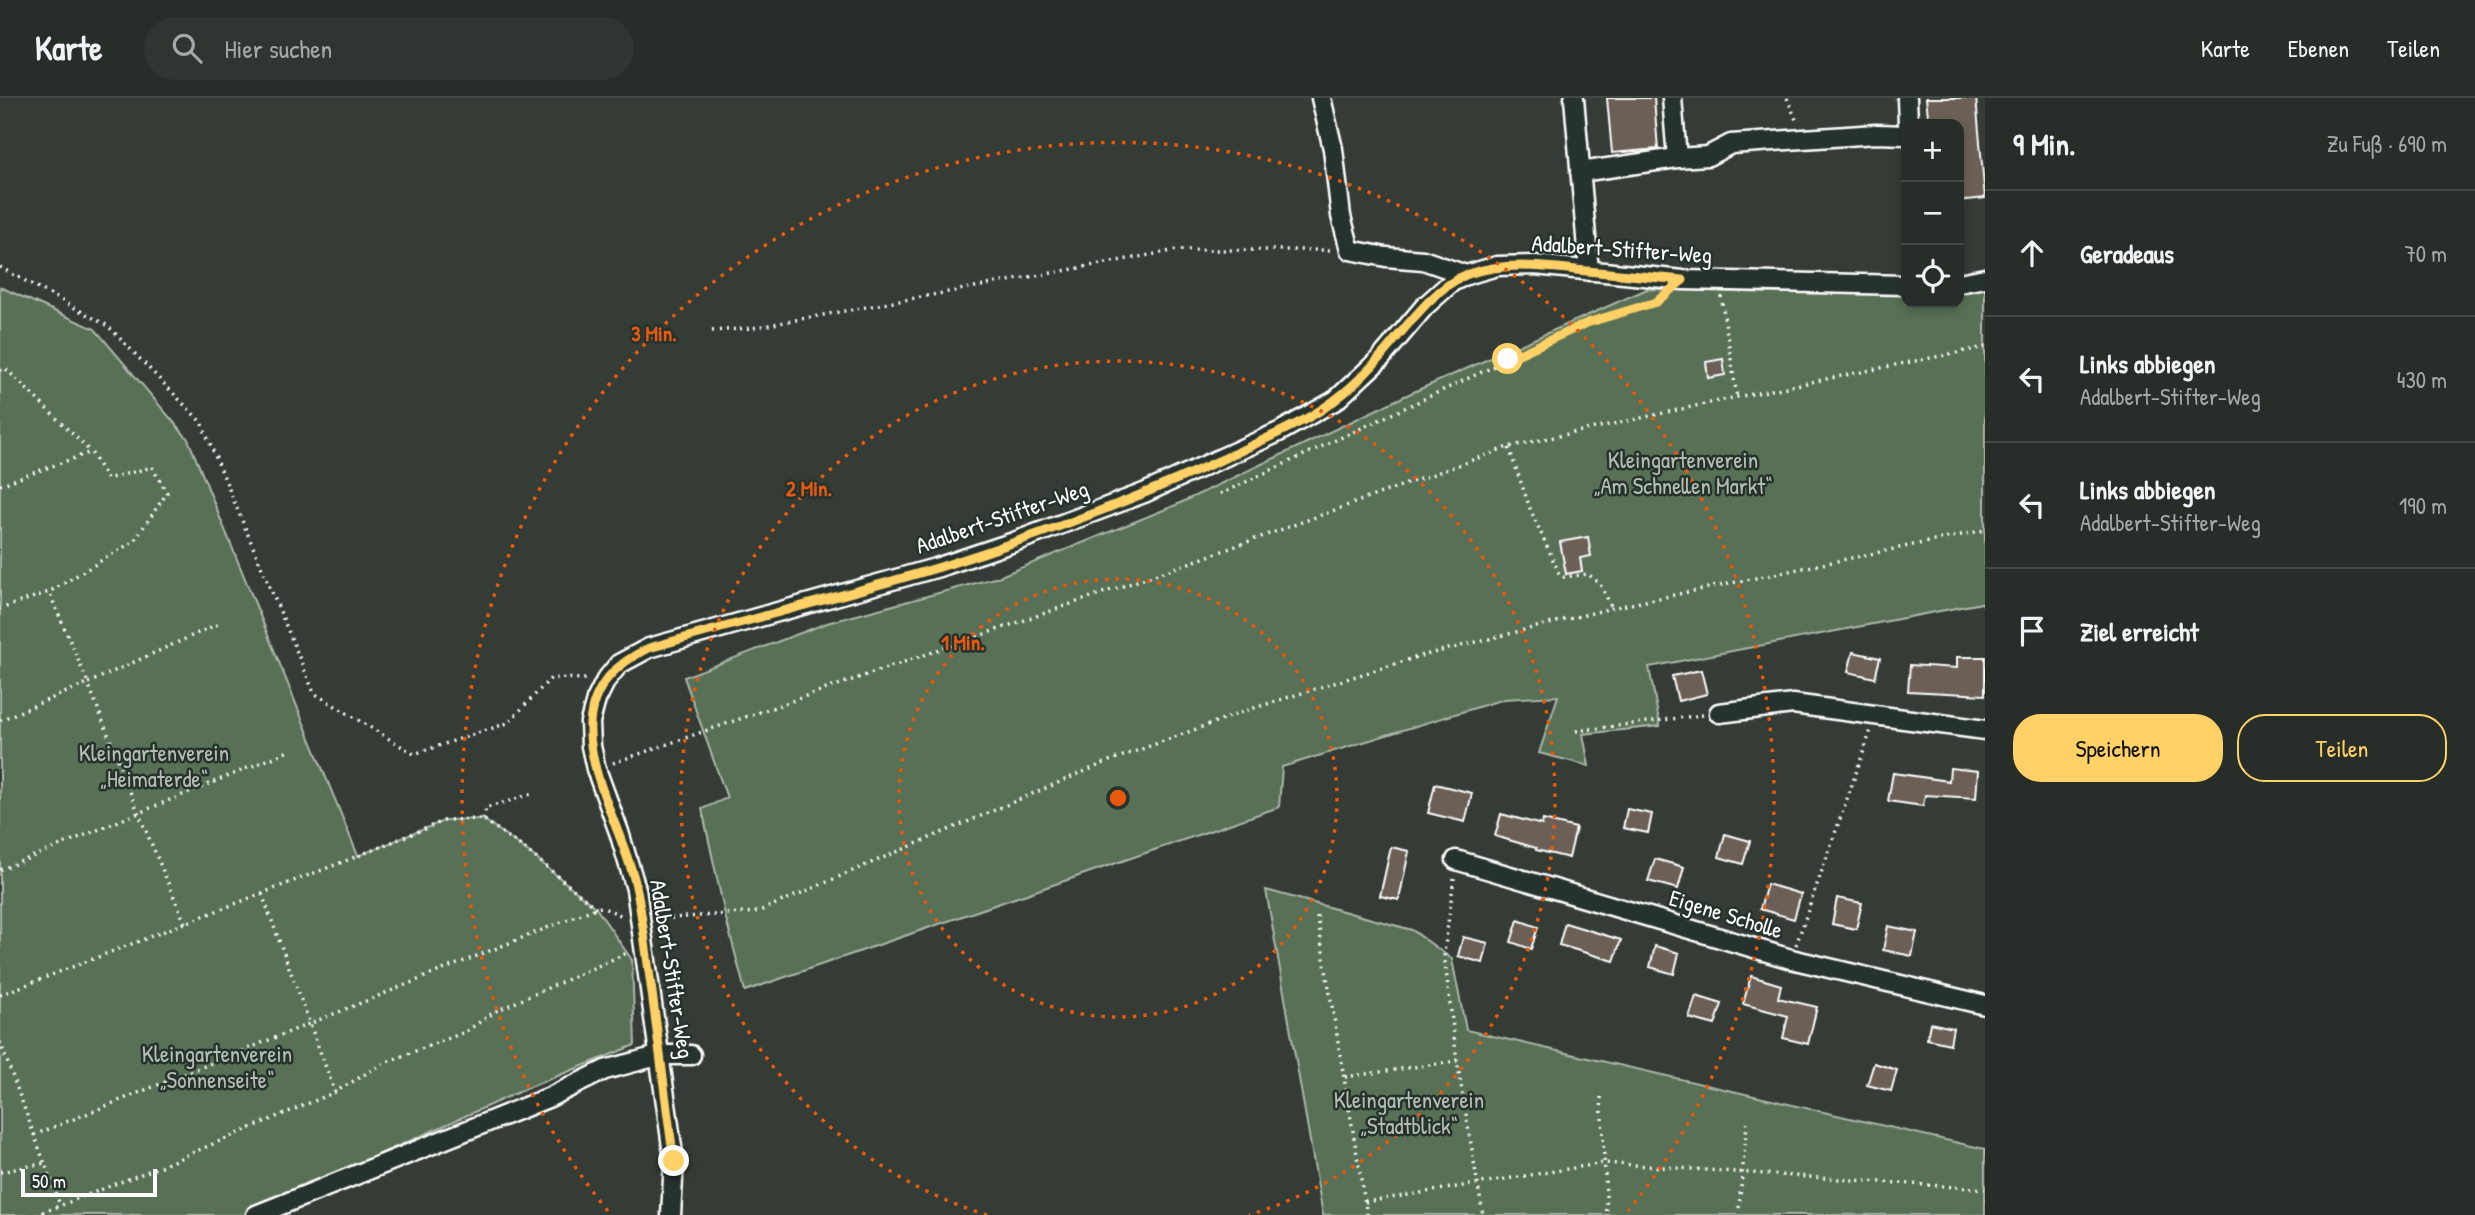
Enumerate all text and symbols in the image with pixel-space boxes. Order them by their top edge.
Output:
search box [144,17,634,80]
text: Karte [35,26,102,70]
icon: search [168,29,206,67]
text: Hier suchen [224,31,332,66]
text: Karte [2201,32,2250,64]
text: Ebenen [2288,32,2349,64]
text: Teilen [2387,32,2440,64]
map controls [1901,119,1964,308]
button: + [1901,119,1964,182]
text: 9 Min. [2013,124,2075,164]
text: Zu Fuß · 690 m [2327,128,2447,159]
button: − [1901,182,1964,245]
street label: Adalbert-Stifter-Weg [1531,227,1713,270]
icon: ahead [2013,234,2051,272]
text: Geradeaus [2080,236,2174,271]
text: 70 m [2404,238,2447,269]
button: locate [1901,245,1964,308]
text: 3 Min. [631,319,677,348]
route start [1492,343,1523,374]
text: Links abbiegen [2080,346,2216,381]
icon: left [2013,360,2051,398]
text: 430 m [2397,364,2447,395]
text: Adalbert-Stifter-Weg [2080,381,2261,412]
park label: Kleingartenverein „Am Schnellen Markt“ [1594,444,1772,501]
street label: Adalbert-Stifter-Weg [911,472,1092,561]
text: Links abbiegen [2080,472,2216,507]
text: 2 Min. [786,474,832,503]
icon: left [2013,486,2051,524]
text: 190 m [2399,490,2447,521]
text: Adalbert-Stifter-Weg [2080,507,2261,538]
icon: arrive [2013,612,2051,650]
text: Ziel erreicht [2080,614,2199,649]
text: 1 Min. [941,628,985,657]
button: Speichern [2013,714,2223,782]
button: Teilen [2237,714,2447,782]
park label: Kleingartenverein „Heimaterde“ [79,737,229,794]
centre of rings [1106,786,1130,810]
street label: Adalbert-Stifter-Weg [643,877,702,1061]
street label: Eigene Scholle [1666,882,1787,945]
park label: Kleingartenverein „Sonnenseite“ [142,1038,292,1095]
park label: Kleingartenverein „Stadtblick“ [1334,1084,1484,1141]
route end [658,1145,689,1176]
scale bar [21,1166,158,1198]
text: 50 m [32,1168,66,1194]

